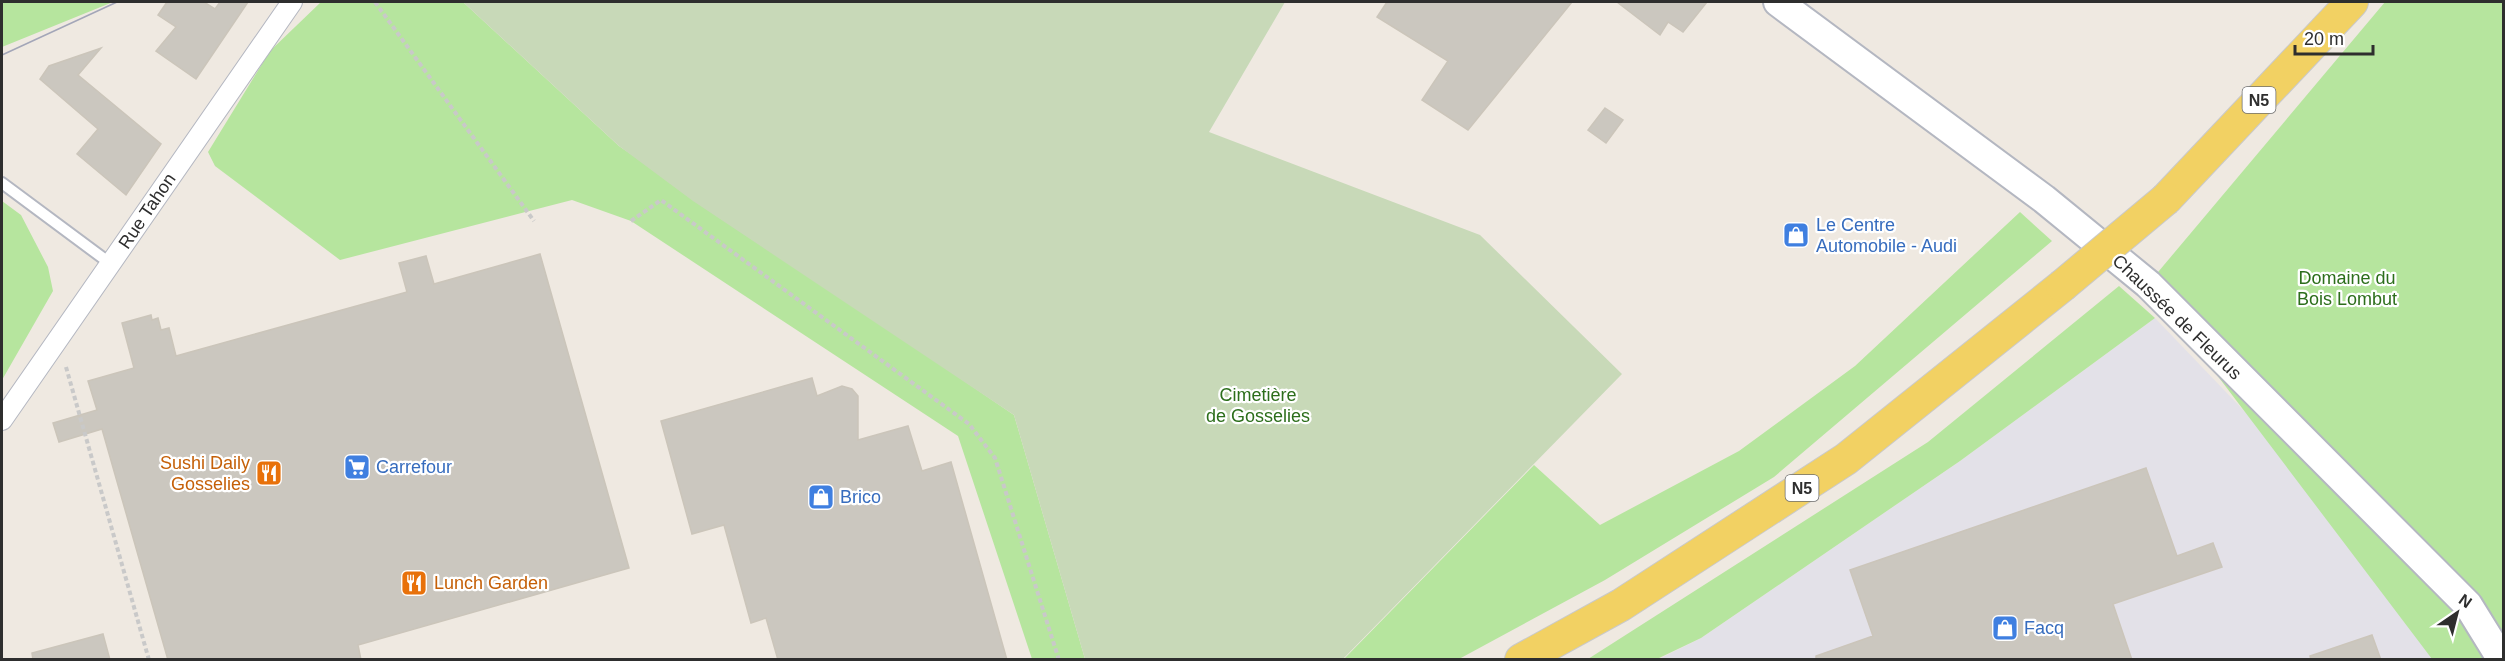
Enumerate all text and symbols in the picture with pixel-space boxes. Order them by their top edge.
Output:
scale bar [2295,18,2373,56]
text: 20 m [2304,29,2344,49]
road number: N5 [2242,87,2276,113]
street label: Rue Tahon [114,169,180,253]
place label: Le Centre Automobile - Audi [1816,215,1957,256]
shop icon: Le Centre Automobile - Audi [1781,220,1811,250]
street label: Chaussée de Fleurus [2109,250,2245,384]
park label: Domaine du Bois Lombut [2297,268,2397,309]
park label: Cimetière de Gosselies [1206,385,1310,426]
supermarket icon: Carrefour [342,452,372,482]
place label: Sushi Daily Gosselies [160,453,250,494]
place label: Carrefour [376,457,452,477]
restaurant icon: Sushi Daily Gosselies [254,458,284,488]
road number: N5 [1786,475,1818,501]
shop icon: Brico [806,482,836,512]
place label: Brico [840,487,881,507]
restaurant icon: Lunch Garden [399,568,429,598]
place label: Lunch Garden [434,573,548,593]
north arrow [2427,583,2487,643]
text: N [2456,591,2475,611]
shop icon: Facq [1990,613,2020,643]
place label: Facq [2024,618,2064,638]

